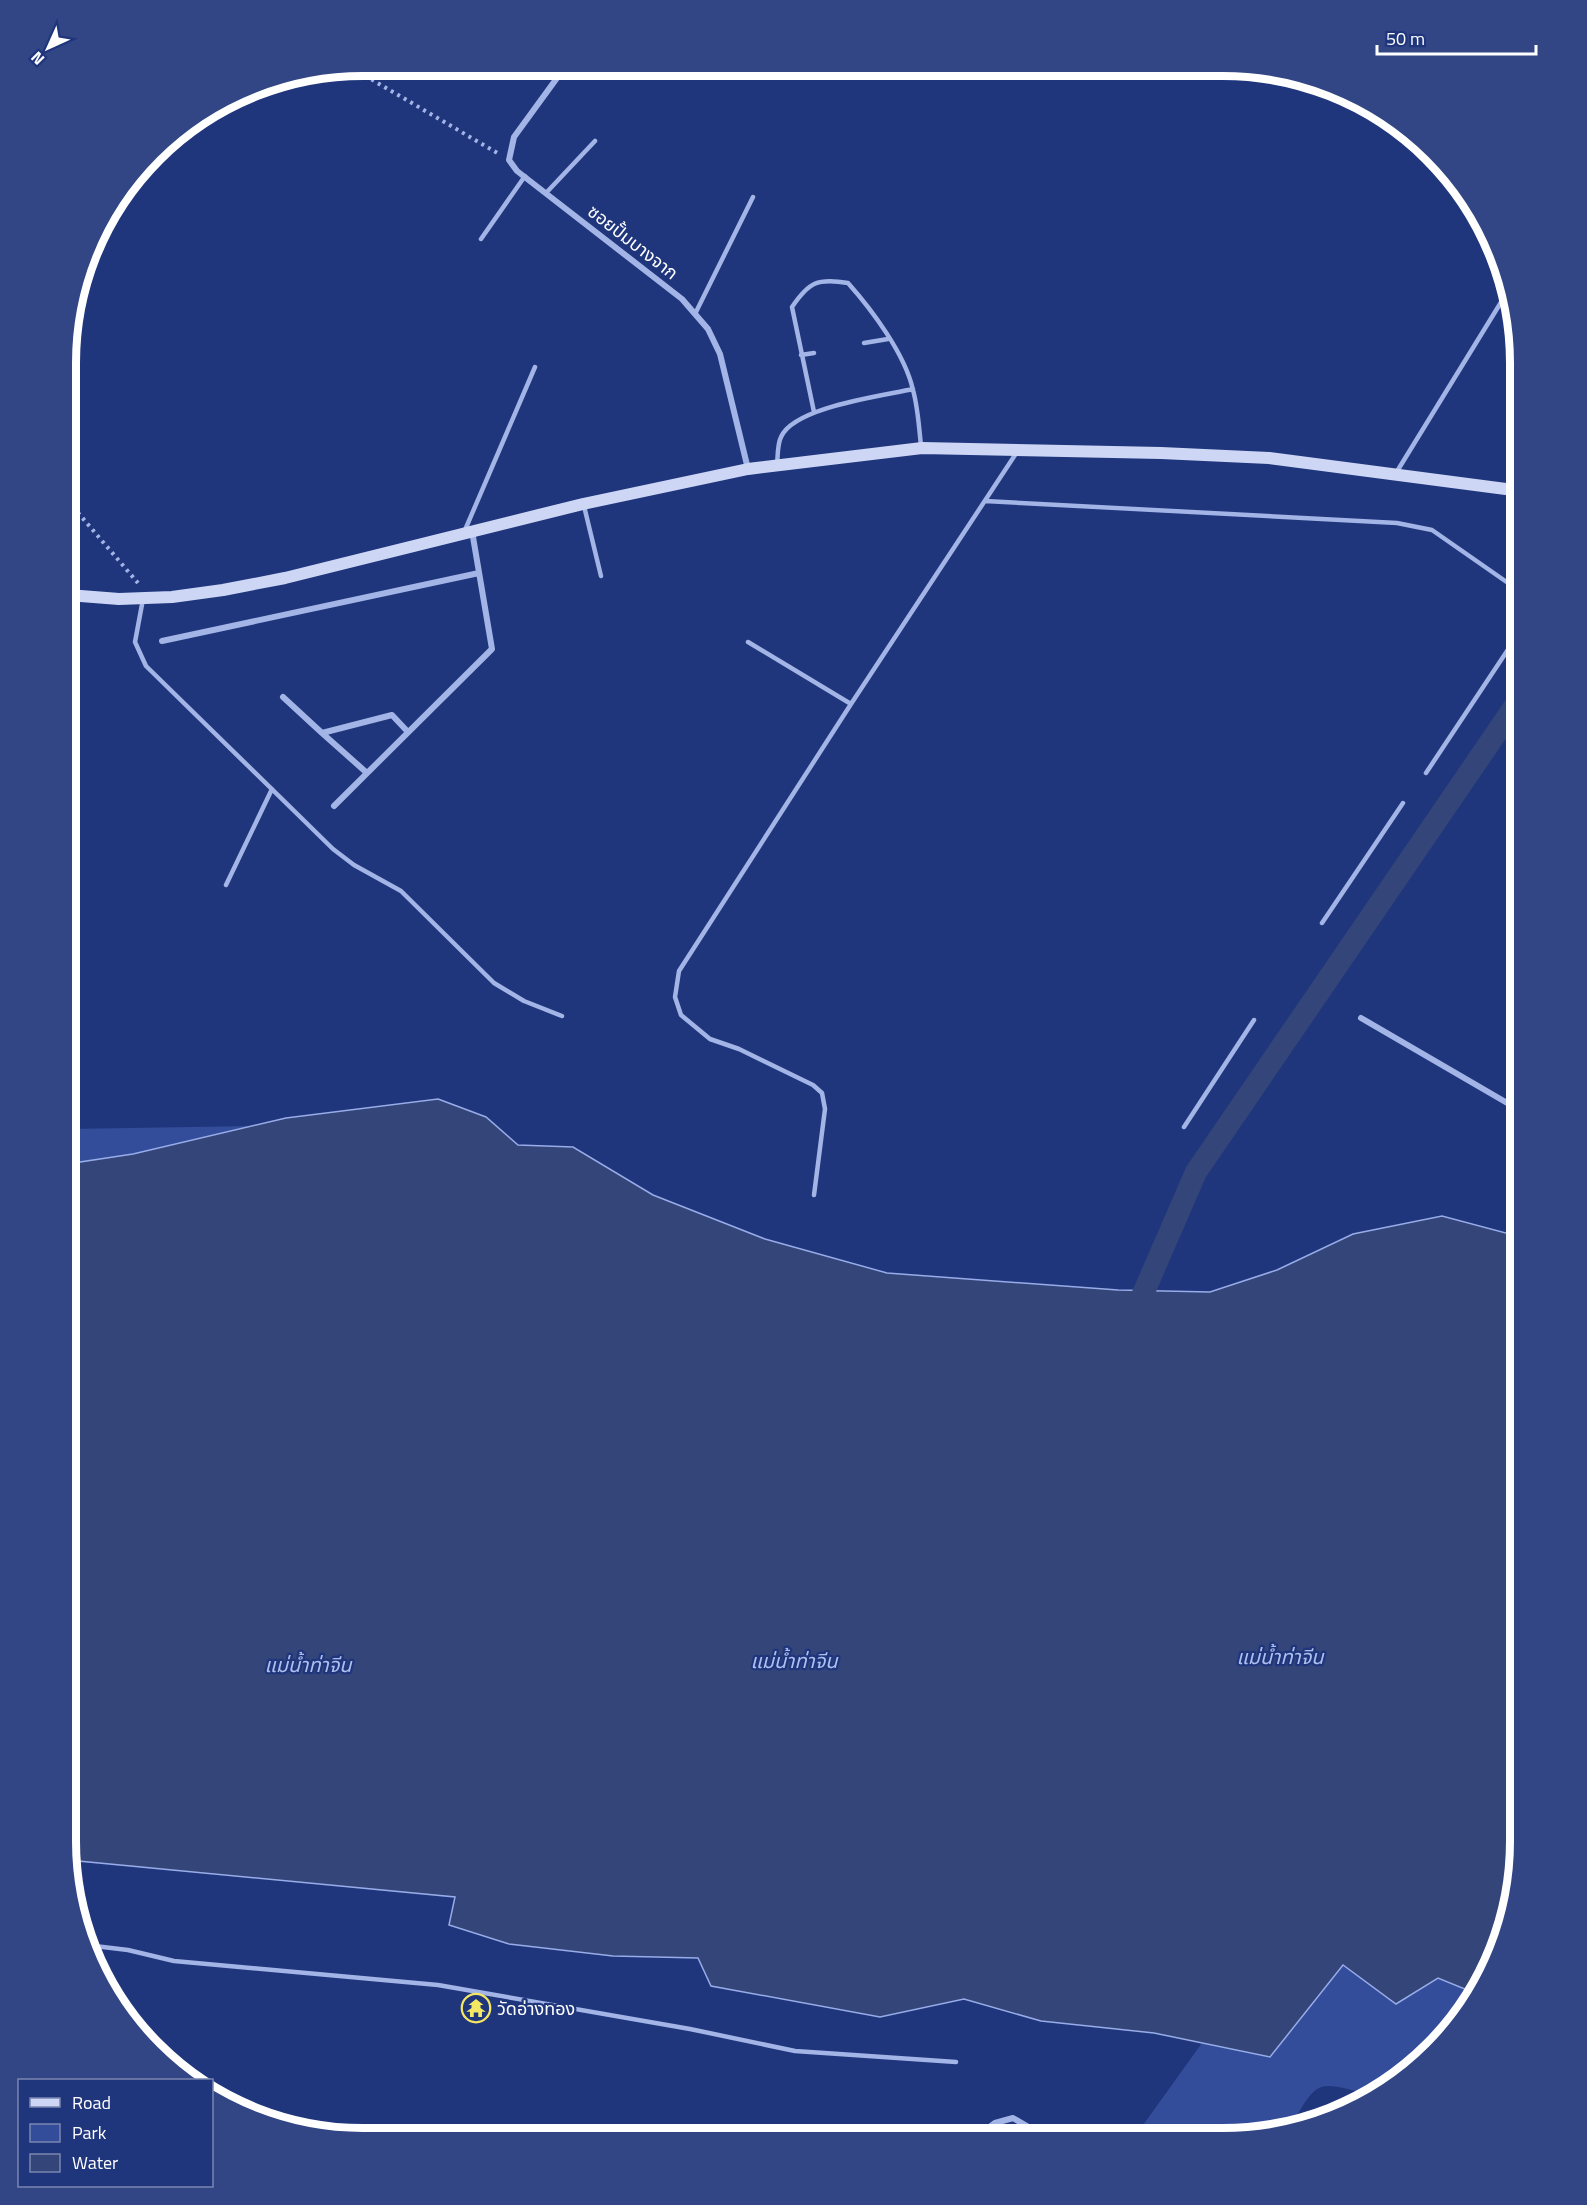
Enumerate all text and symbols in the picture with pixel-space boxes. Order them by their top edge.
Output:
north arrow [18,18,78,78]
scale bar [1377,18,1536,56]
text: 50 m [1386,25,1425,52]
text: N [25,46,50,71]
street label: ซอยปั้มบางจาก [582,198,684,286]
water label: แม่น้ำท่าจีน [1236,1641,1325,1672]
water label: แม่น้ำท่าจีน [750,1645,839,1676]
water label: แม่น้ำท่าจีน [264,1649,353,1680]
temple icon: วัดอ่างทอง [460,1992,492,2024]
place label: วัดอ่างทอง [497,1995,575,2022]
legend [18,2079,213,2187]
text: Road [72,2089,111,2116]
text: Park [72,2119,107,2146]
text: Water [72,2149,118,2176]

